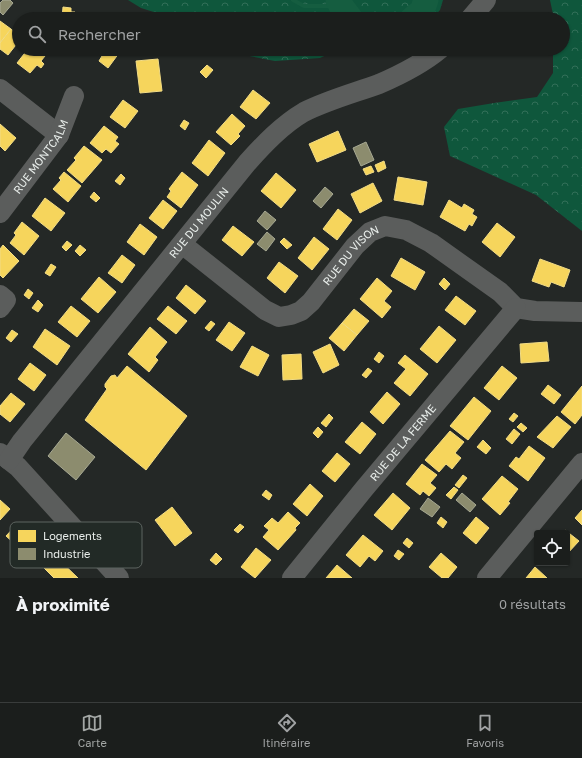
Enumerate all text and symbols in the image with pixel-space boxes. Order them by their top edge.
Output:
search box [12,12,570,56]
icon: search [26,23,48,45]
text: Rechercher [58,25,141,43]
street label: RUE MONTCALM [10,117,70,196]
street label: RUE DU MOULIN [166,184,231,260]
street label: RUE DU VISON [320,222,381,288]
street label: RUE DE LA FERME [367,401,438,483]
legend [10,522,142,568]
text: Logements [43,529,102,542]
map controls [534,530,570,566]
button: locate [534,530,570,566]
text: Industrie [43,547,91,560]
text: À proximité [16,594,110,615]
text: 0 résultats [499,596,566,612]
tab: Carte [78,712,107,749]
tab: Itinéraire [263,712,310,749]
tab: Favoris [466,712,504,749]

